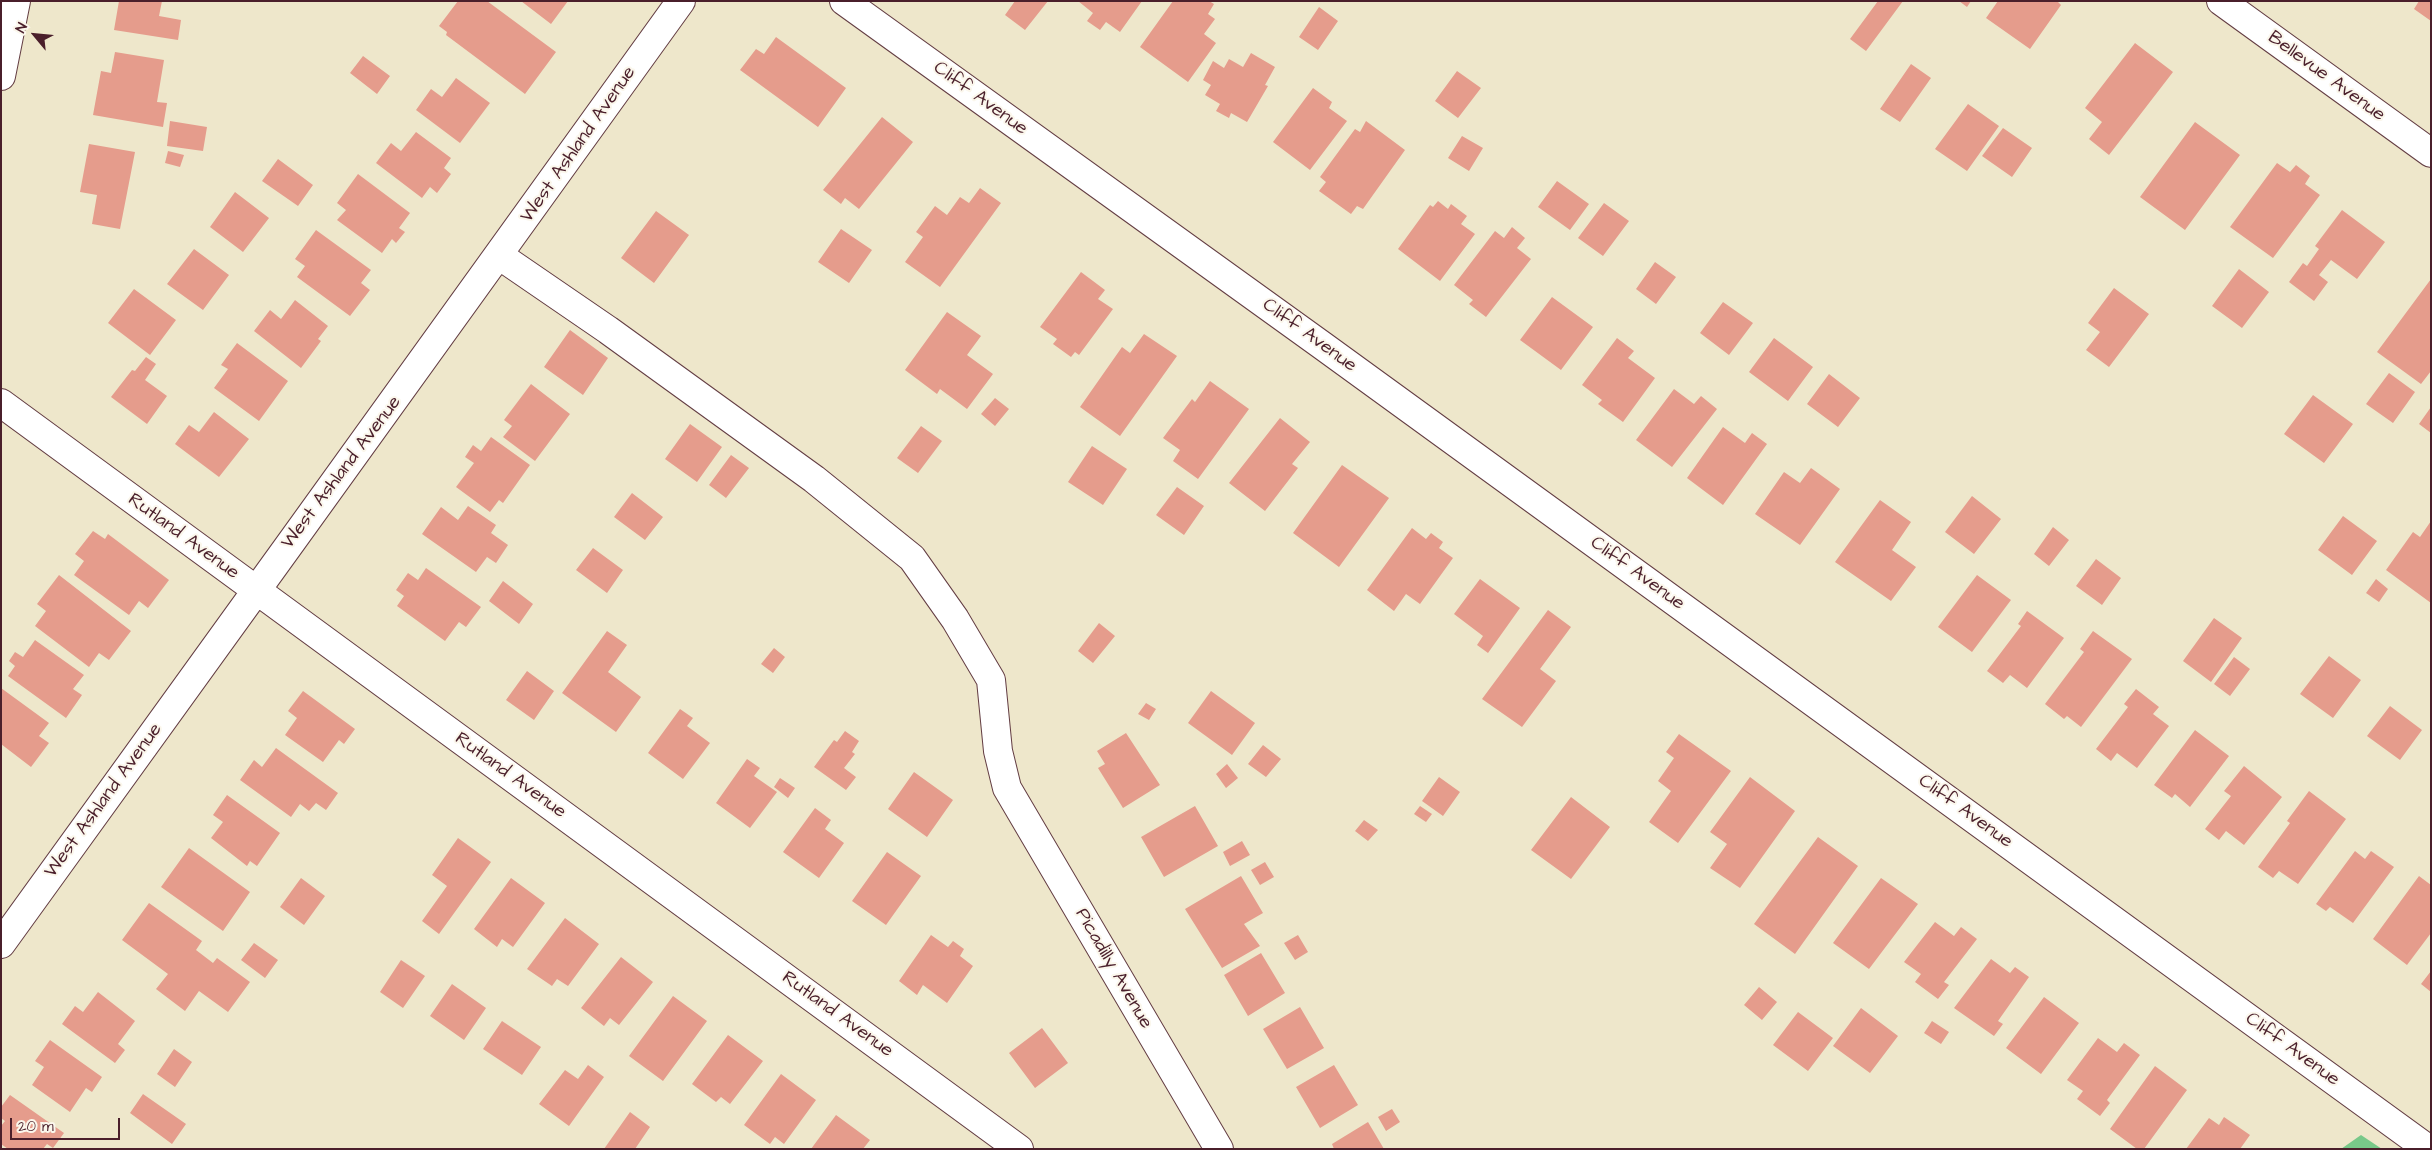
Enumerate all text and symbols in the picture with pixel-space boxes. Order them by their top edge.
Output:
north arrow [10,10,60,60]
text: N [11,19,33,37]
street label: Bellevue Avenue [2263,27,2389,127]
street label: Cliff Avenue [928,57,1032,141]
street label: West Ashland Avenue [517,63,641,227]
street label: Cliff Avenue [1257,294,1361,378]
street label: West Ashland Avenue [277,392,407,554]
street label: Rutland Avenue [123,489,243,585]
street label: Cliff Avenue [1585,532,1689,616]
street label: West Ashland Avenue [40,719,168,883]
street label: Rutland Avenue [450,728,570,824]
street label: Cliff Avenue [1913,770,2017,854]
street label: Picadilly Avenue [1069,905,1157,1033]
street label: Rutland Avenue [777,967,897,1063]
street label: Cliff Avenue [2240,1008,2344,1092]
scale bar [12,1108,122,1140]
text: 20 m [18,1116,54,1137]

